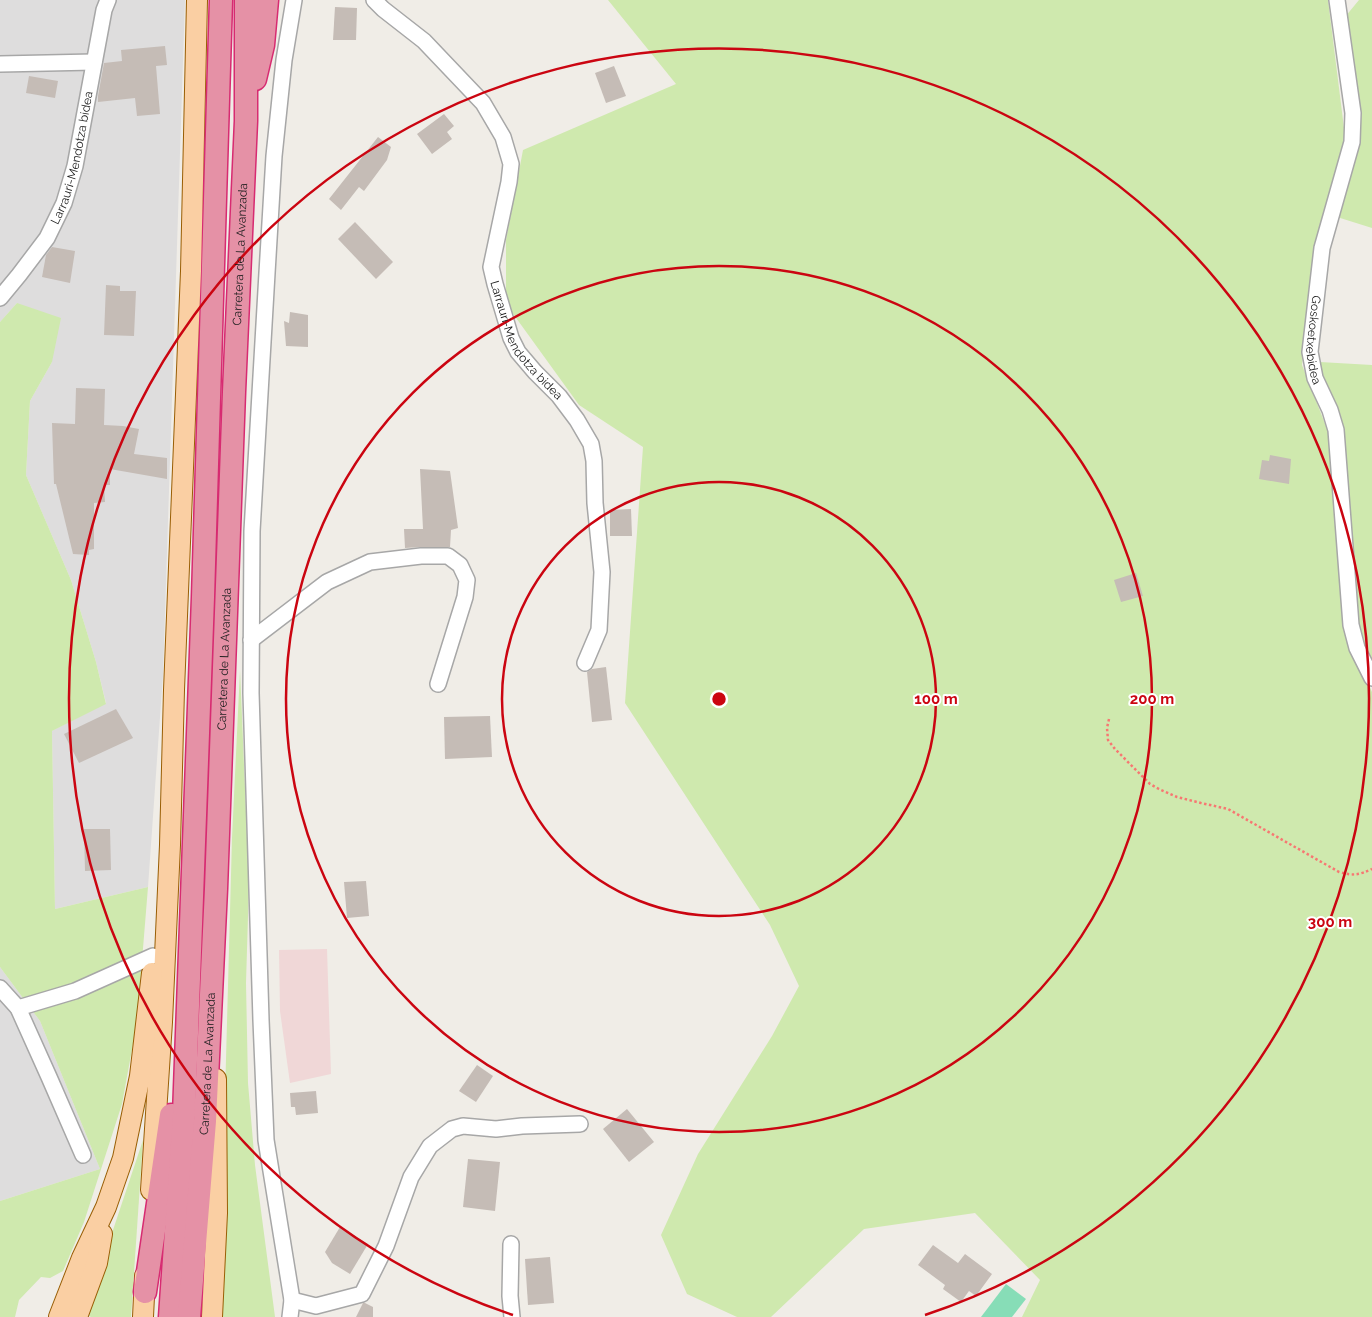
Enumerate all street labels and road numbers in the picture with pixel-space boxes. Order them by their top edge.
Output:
street label: Larrauri-Mendotza bidea [48,90,96,227]
street label: Carretera de La Avanzada [230,183,250,326]
street label: Larrauri-Mendotza bidea [487,279,565,402]
street label: Goskoetxebidea [1303,295,1324,387]
street label: Carretera de La Avanzada [215,588,234,731]
street label: Carretera de La Avanzada [197,992,218,1135]

